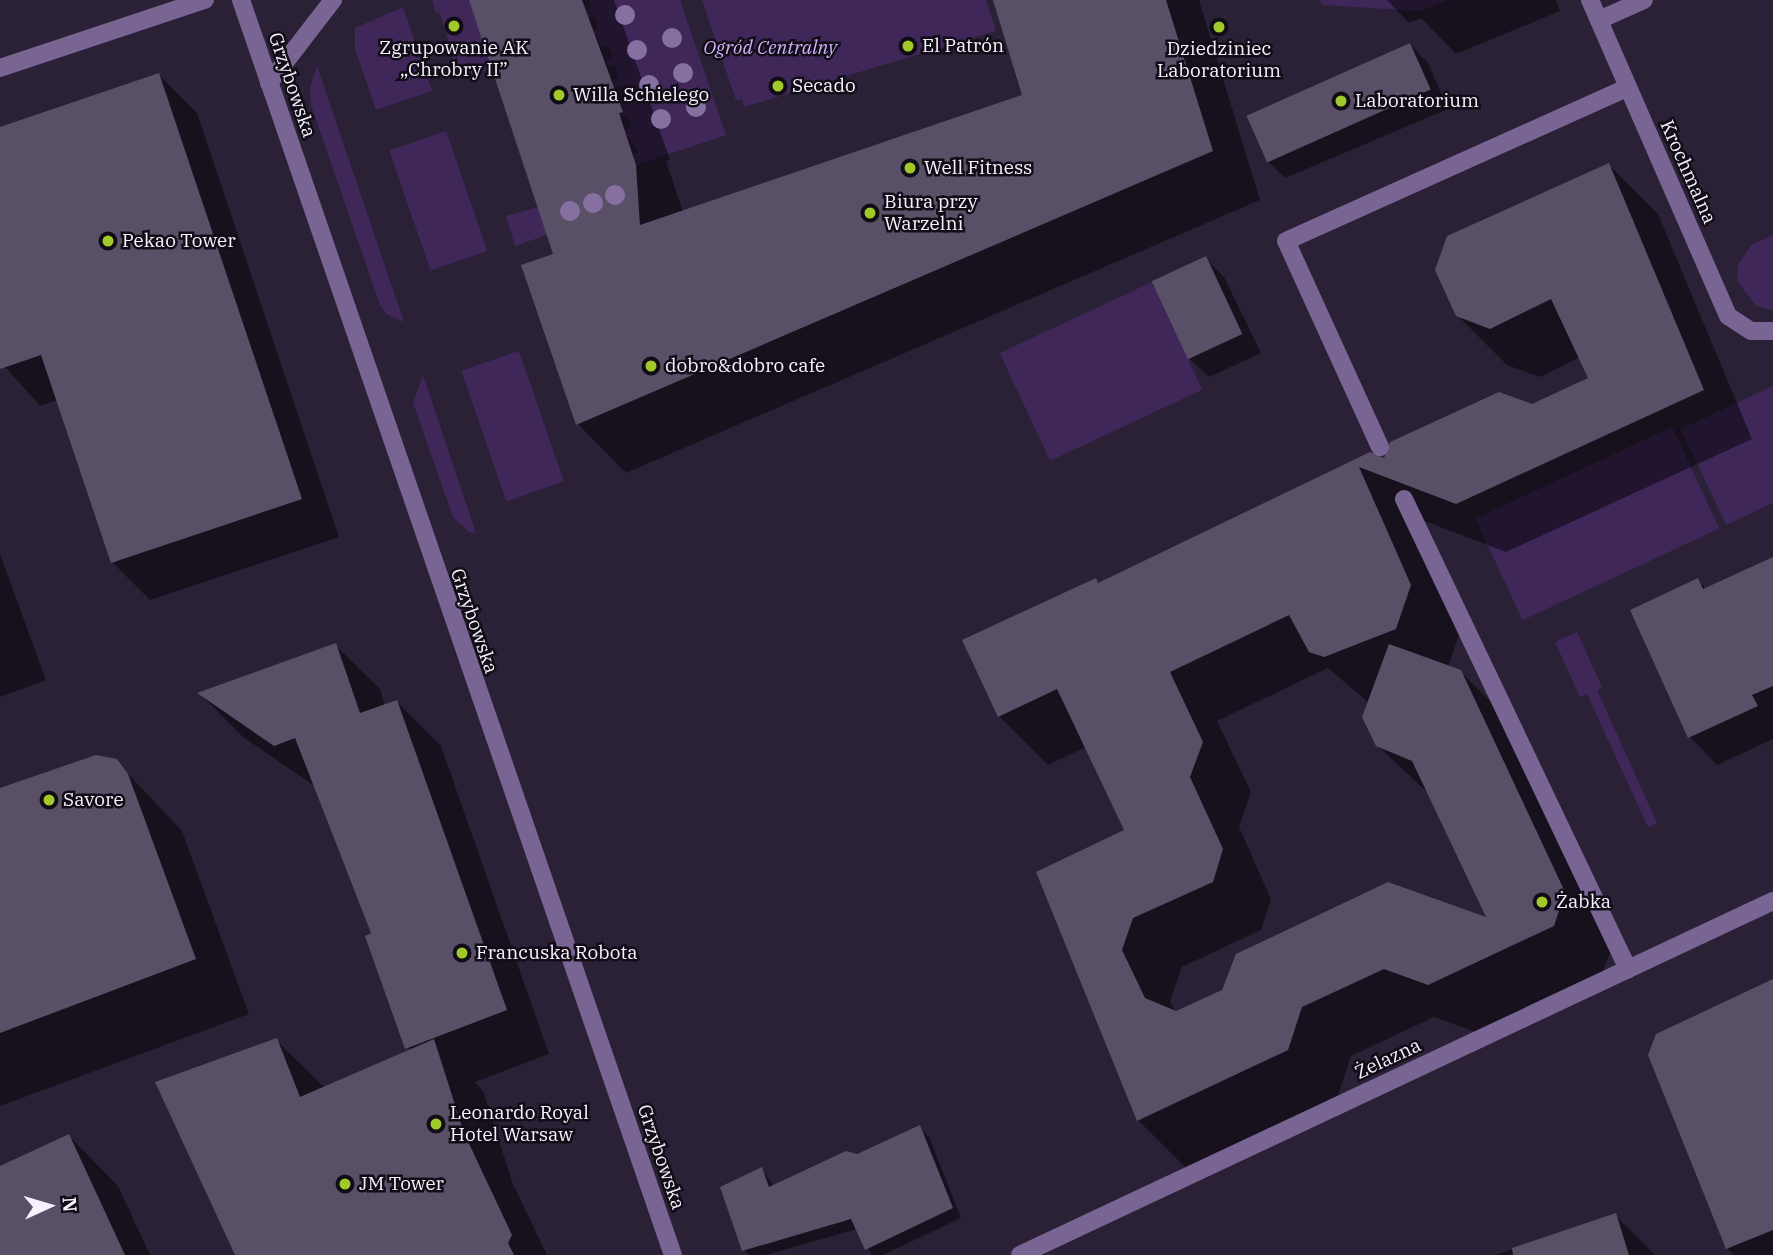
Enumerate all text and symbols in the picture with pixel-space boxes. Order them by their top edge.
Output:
marker: Zgrupowanie AK „Chrobry II” [446,18,462,34]
marker: Dziedziniec Laboratorium [1211,19,1227,35]
street label: Grzybowska [263,30,321,140]
place label: El Patrón [922,35,1004,57]
place label: Zgrupowanie AK „Chrobry II” [379,37,529,81]
park label: Ogród Centralny [703,37,837,59]
marker: El Patrón [900,38,916,54]
place label: Dziedziniec Laboratorium [1157,38,1281,82]
place label: Secado [792,75,856,97]
marker: Secado [770,78,786,94]
place label: Willa Schielego [573,84,709,106]
marker: Willa Schielego [551,87,567,103]
place label: Laboratorium [1355,90,1479,112]
marker: Laboratorium [1333,93,1349,109]
street label: Krochmalna [1655,117,1721,227]
place label: Well Fitness [924,157,1032,179]
marker: Well Fitness [902,160,918,176]
place label: Biura przy Warzelni [884,191,978,235]
marker: Biura przy Warzelni [862,205,878,221]
place label: Pekao Tower [122,230,236,252]
marker: Pekao Tower [100,233,116,249]
place label: dobro&dobro cafe [665,355,825,377]
marker: dobro&dobro cafe [643,358,659,374]
street label: Grzybowska [445,566,503,676]
place label: Savore [63,789,124,811]
marker: Savore [41,792,57,808]
place label: Żabka [1556,891,1611,913]
marker: Żabka [1534,894,1550,910]
place label: Francuska Robota [476,942,638,964]
marker: Francuska Robota [454,945,470,961]
street label: Żelazna [1351,1034,1425,1084]
place label: Leonardo Royal Hotel Warsaw [450,1102,589,1146]
street label: Grzybowska [632,1102,690,1212]
marker: Leonardo Royal Hotel Warsaw [428,1116,444,1132]
north arrow [14,1171,84,1241]
place label: JM Tower [359,1173,444,1195]
marker: JM Tower [337,1176,353,1192]
text: N [57,1196,82,1213]

